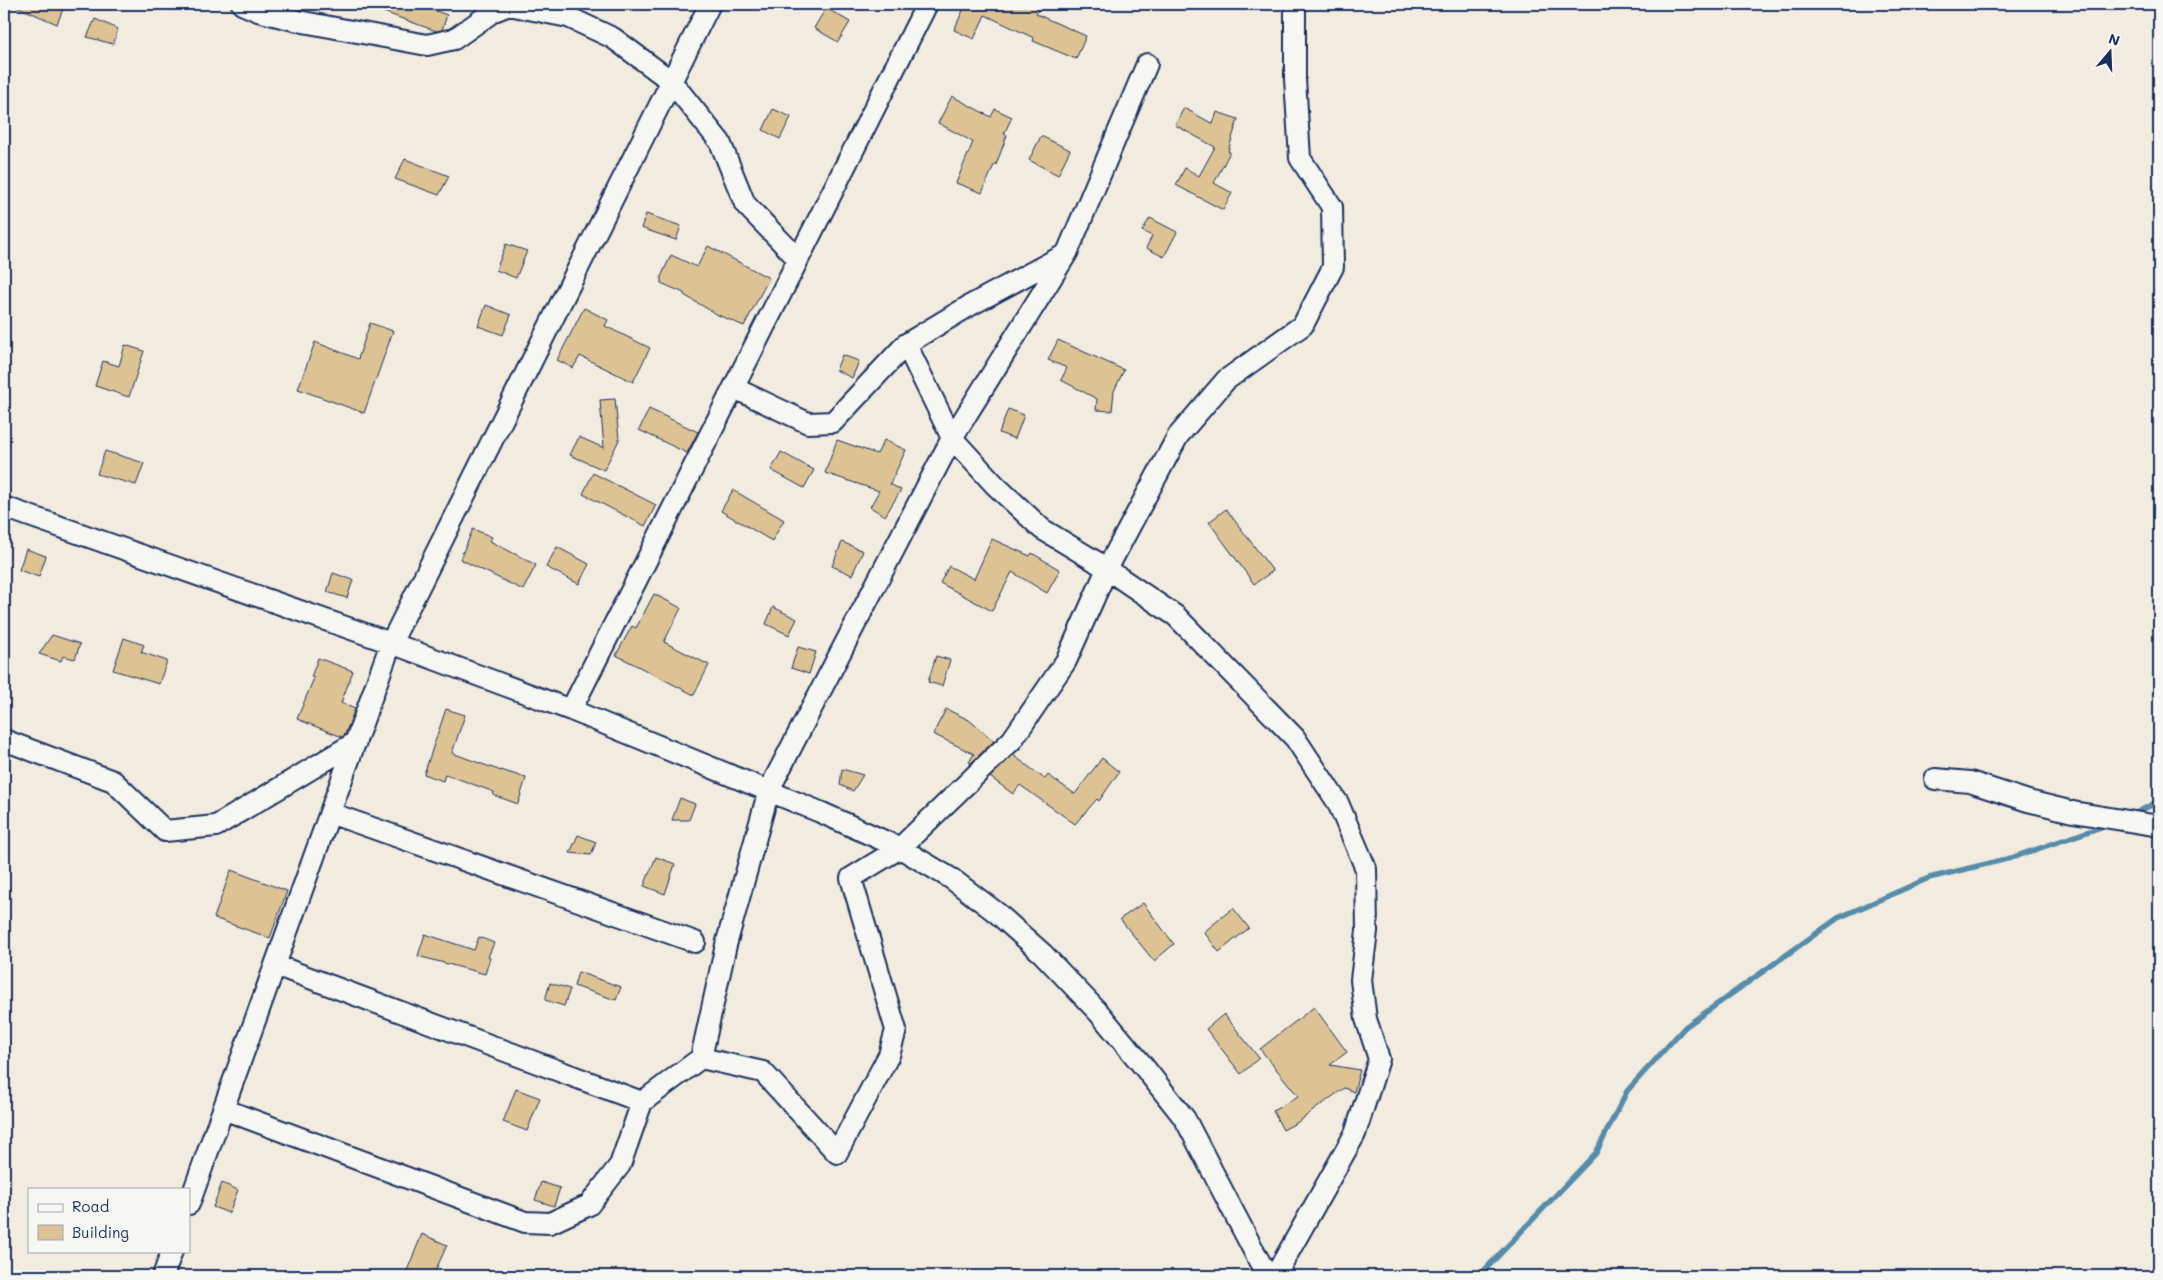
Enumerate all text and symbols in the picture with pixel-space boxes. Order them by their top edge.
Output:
north arrow [2086,28,2136,78]
text: N [2106,29,2123,50]
legend [28,1188,190,1252]
text: Road [72,1196,109,1216]
text: Building [72,1222,129,1242]

